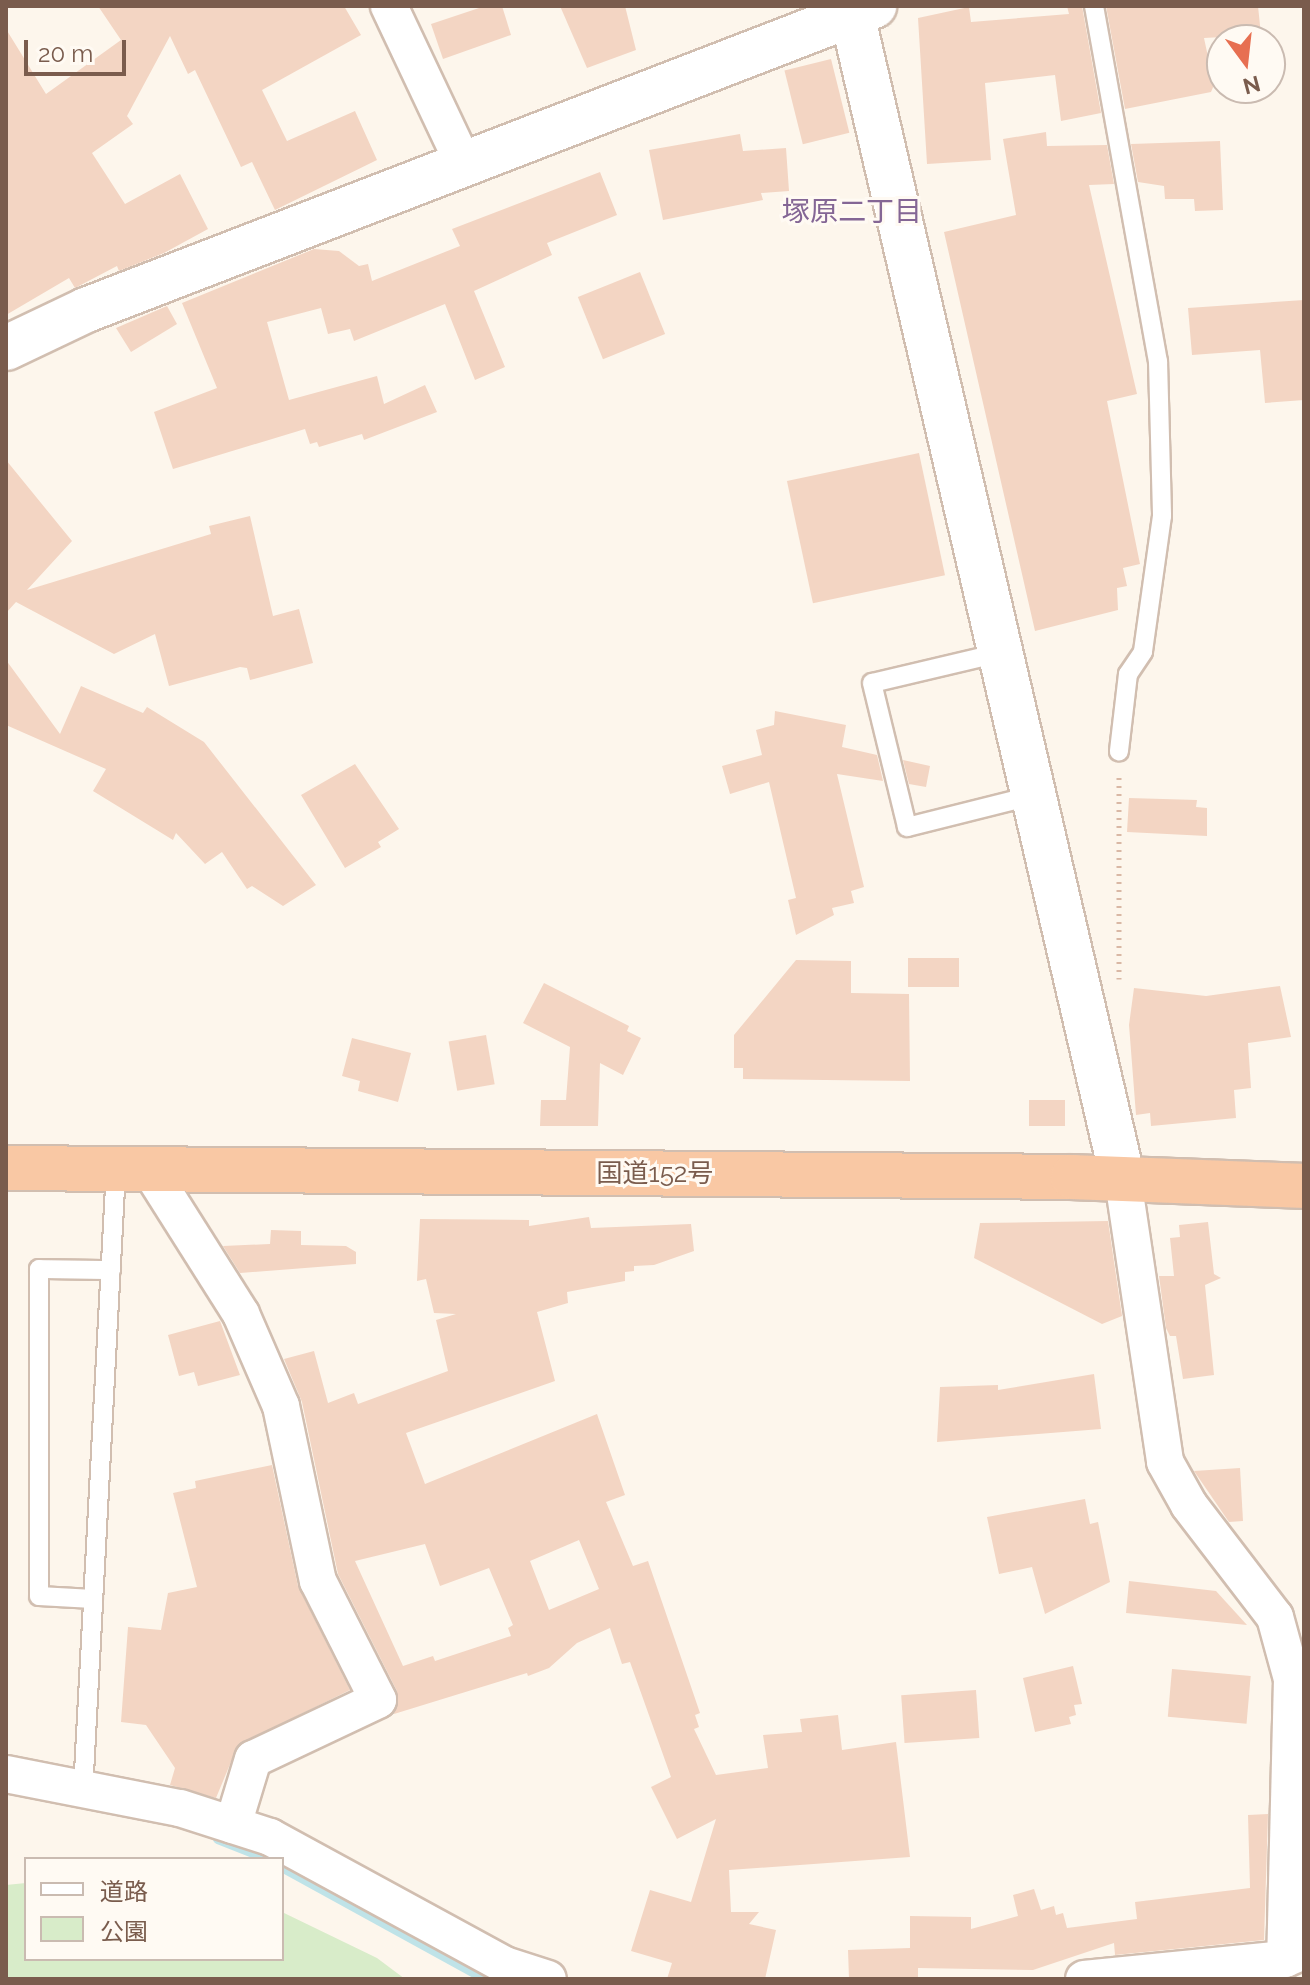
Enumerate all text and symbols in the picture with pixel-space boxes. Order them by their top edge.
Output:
scale bar [28,24,130,74]
north arrow [1206,24,1286,104]
text: 20 m [38,39,93,68]
text: N [1240,71,1263,100]
district label: 塚原二丁目 [782,195,922,229]
street label: 国道152号 [597,1158,713,1190]
legend [24,1857,284,1961]
text: 道路 [100,1877,148,1906]
text: 公園 [100,1917,148,1946]

